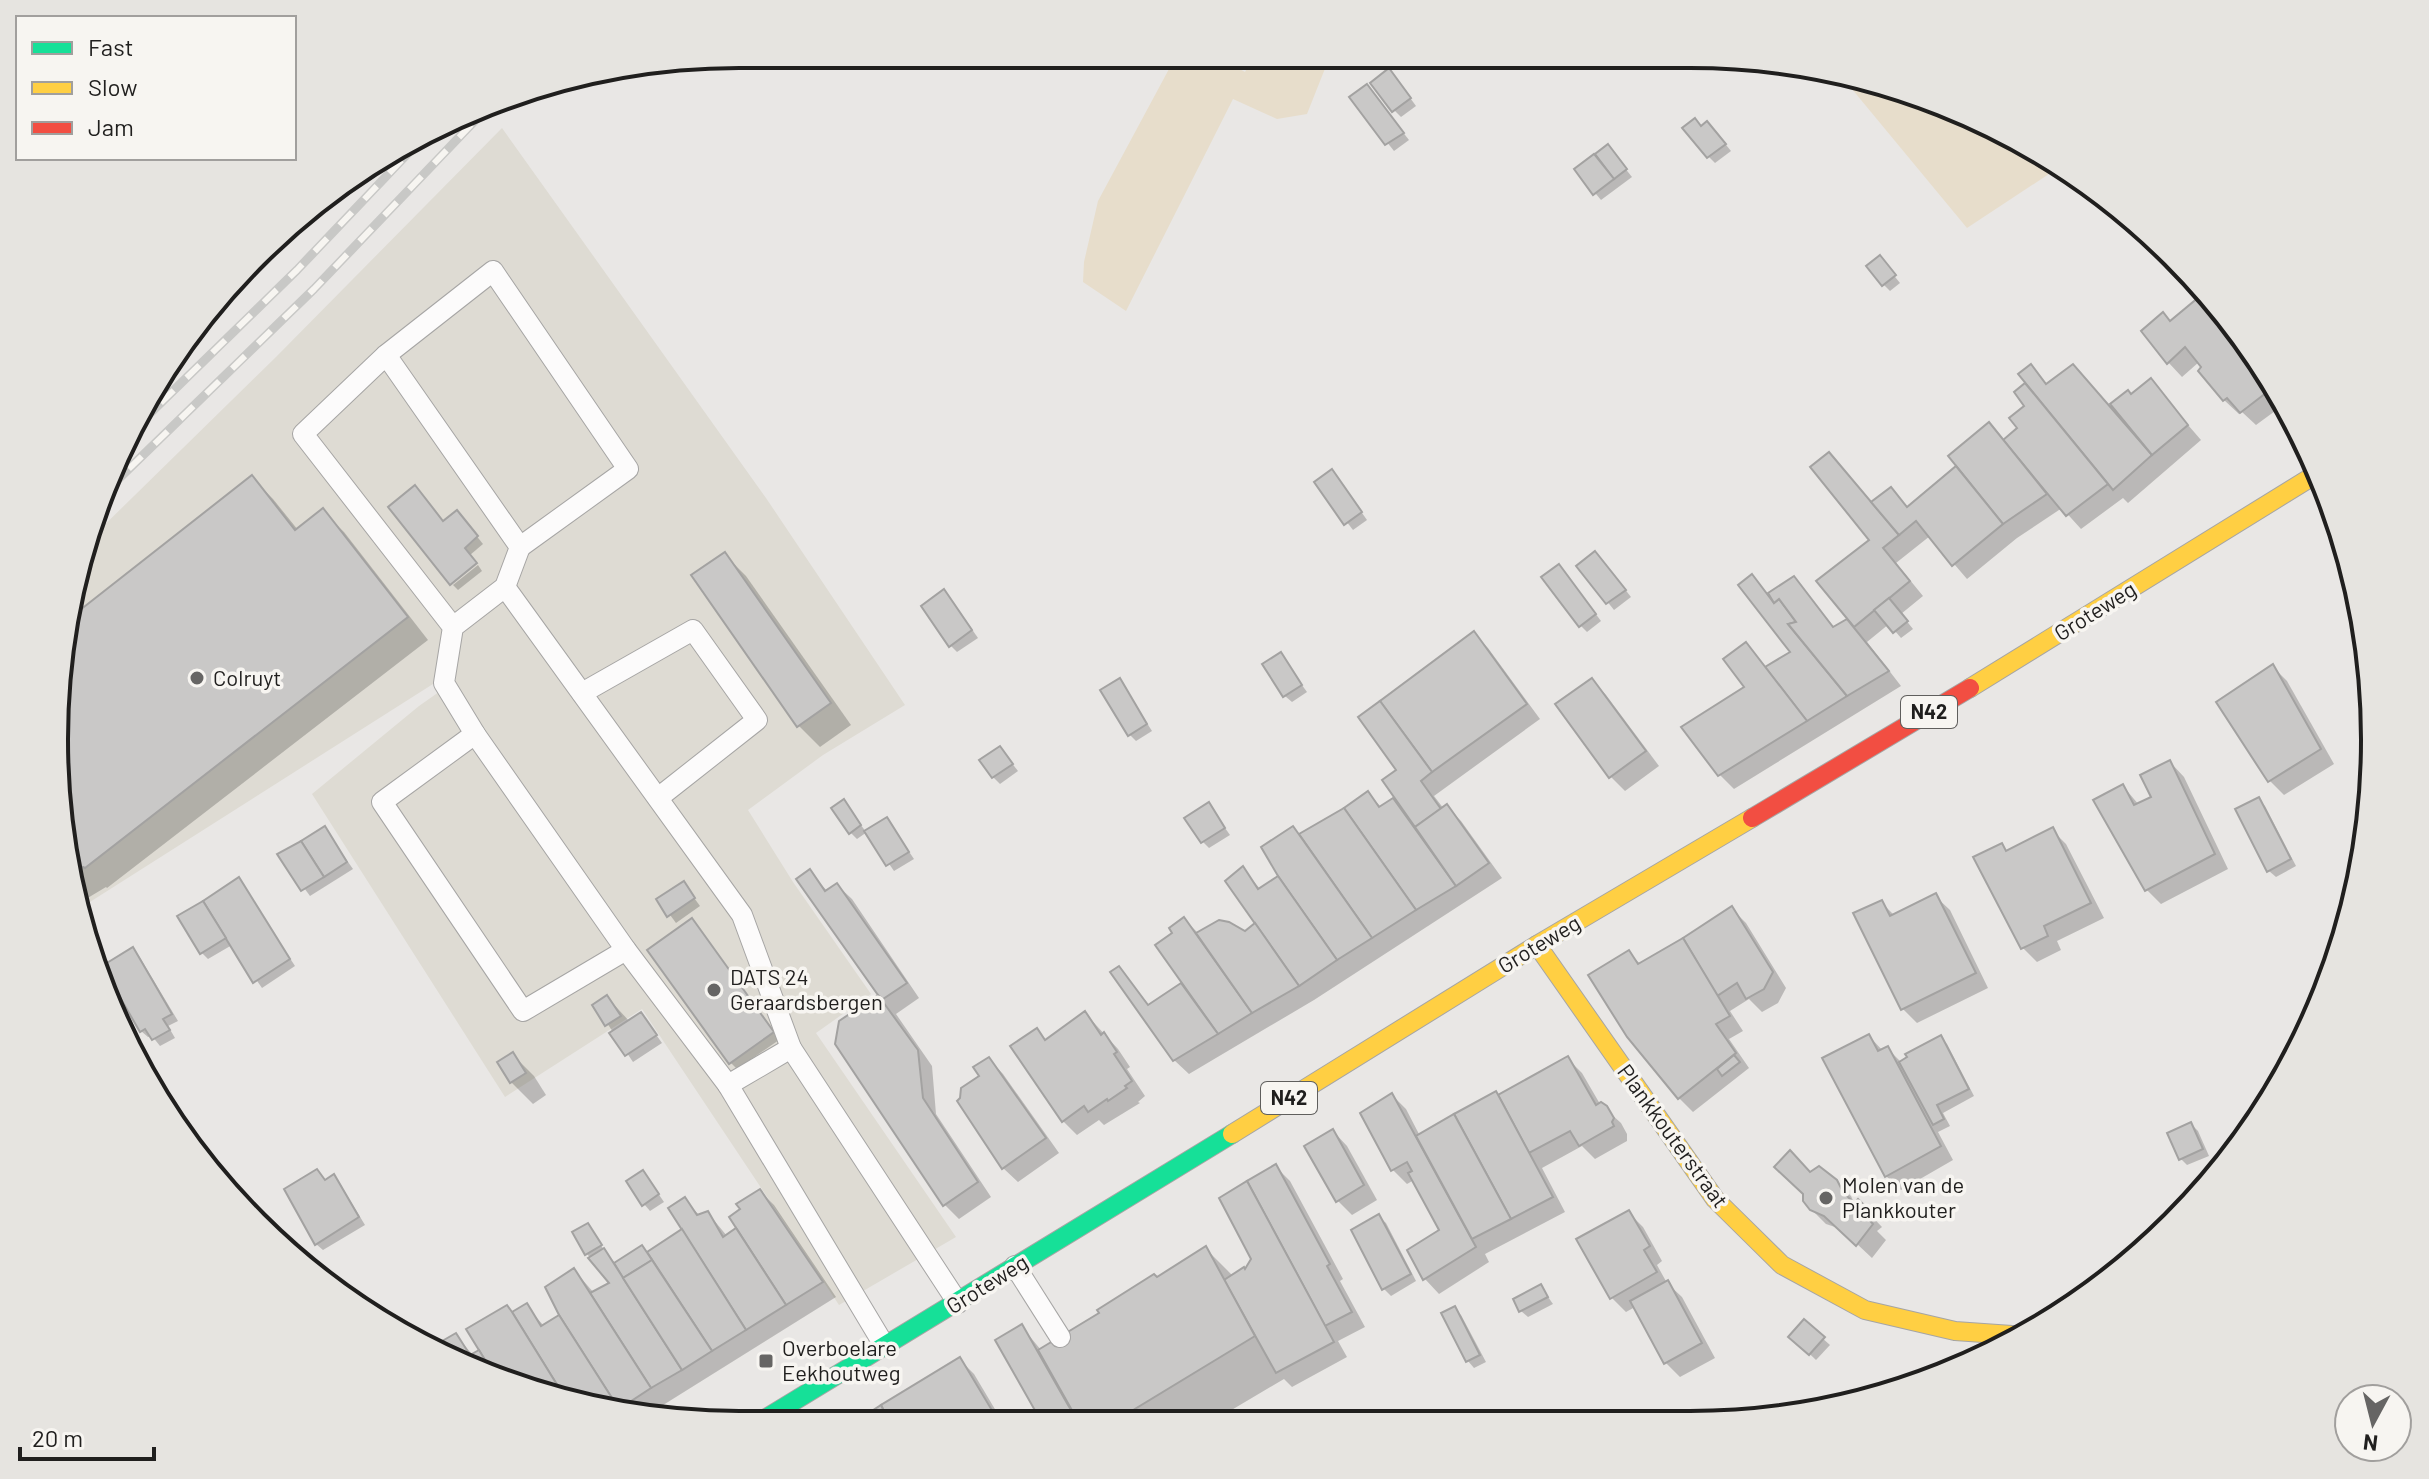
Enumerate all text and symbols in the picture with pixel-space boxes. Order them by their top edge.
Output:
legend [16,16,296,160]
text: Fast [88,32,133,61]
text: Slow [88,72,137,101]
text: Jam [88,112,134,141]
street label: Groteweg [2049,575,2140,645]
place label: Colruyt [213,664,281,690]
marker: Colruyt [188,669,206,687]
road number: N42 [1901,696,1957,728]
street label: Groteweg [1493,908,1584,978]
place label: DATS 24 Geraardsbergen [730,963,883,1014]
marker: DATS 24 Geraardsbergen [705,981,723,999]
street label: Plankkouterstraat [1613,1059,1735,1212]
road number: N42 [1261,1082,1317,1114]
place label: Molen van de Plankkouter [1842,1171,1964,1222]
marker: Molen van de Plankkouter [1817,1189,1835,1207]
street label: Groteweg [941,1248,1032,1318]
place label: Overboelare Eekhoutweg [782,1334,901,1385]
marker: Overboelare Eekhoutweg [757,1352,775,1370]
north arrow [2333,1383,2413,1463]
scale bar [20,1411,154,1461]
text: 20 m [32,1423,83,1452]
text: N [2362,1430,2379,1458]

